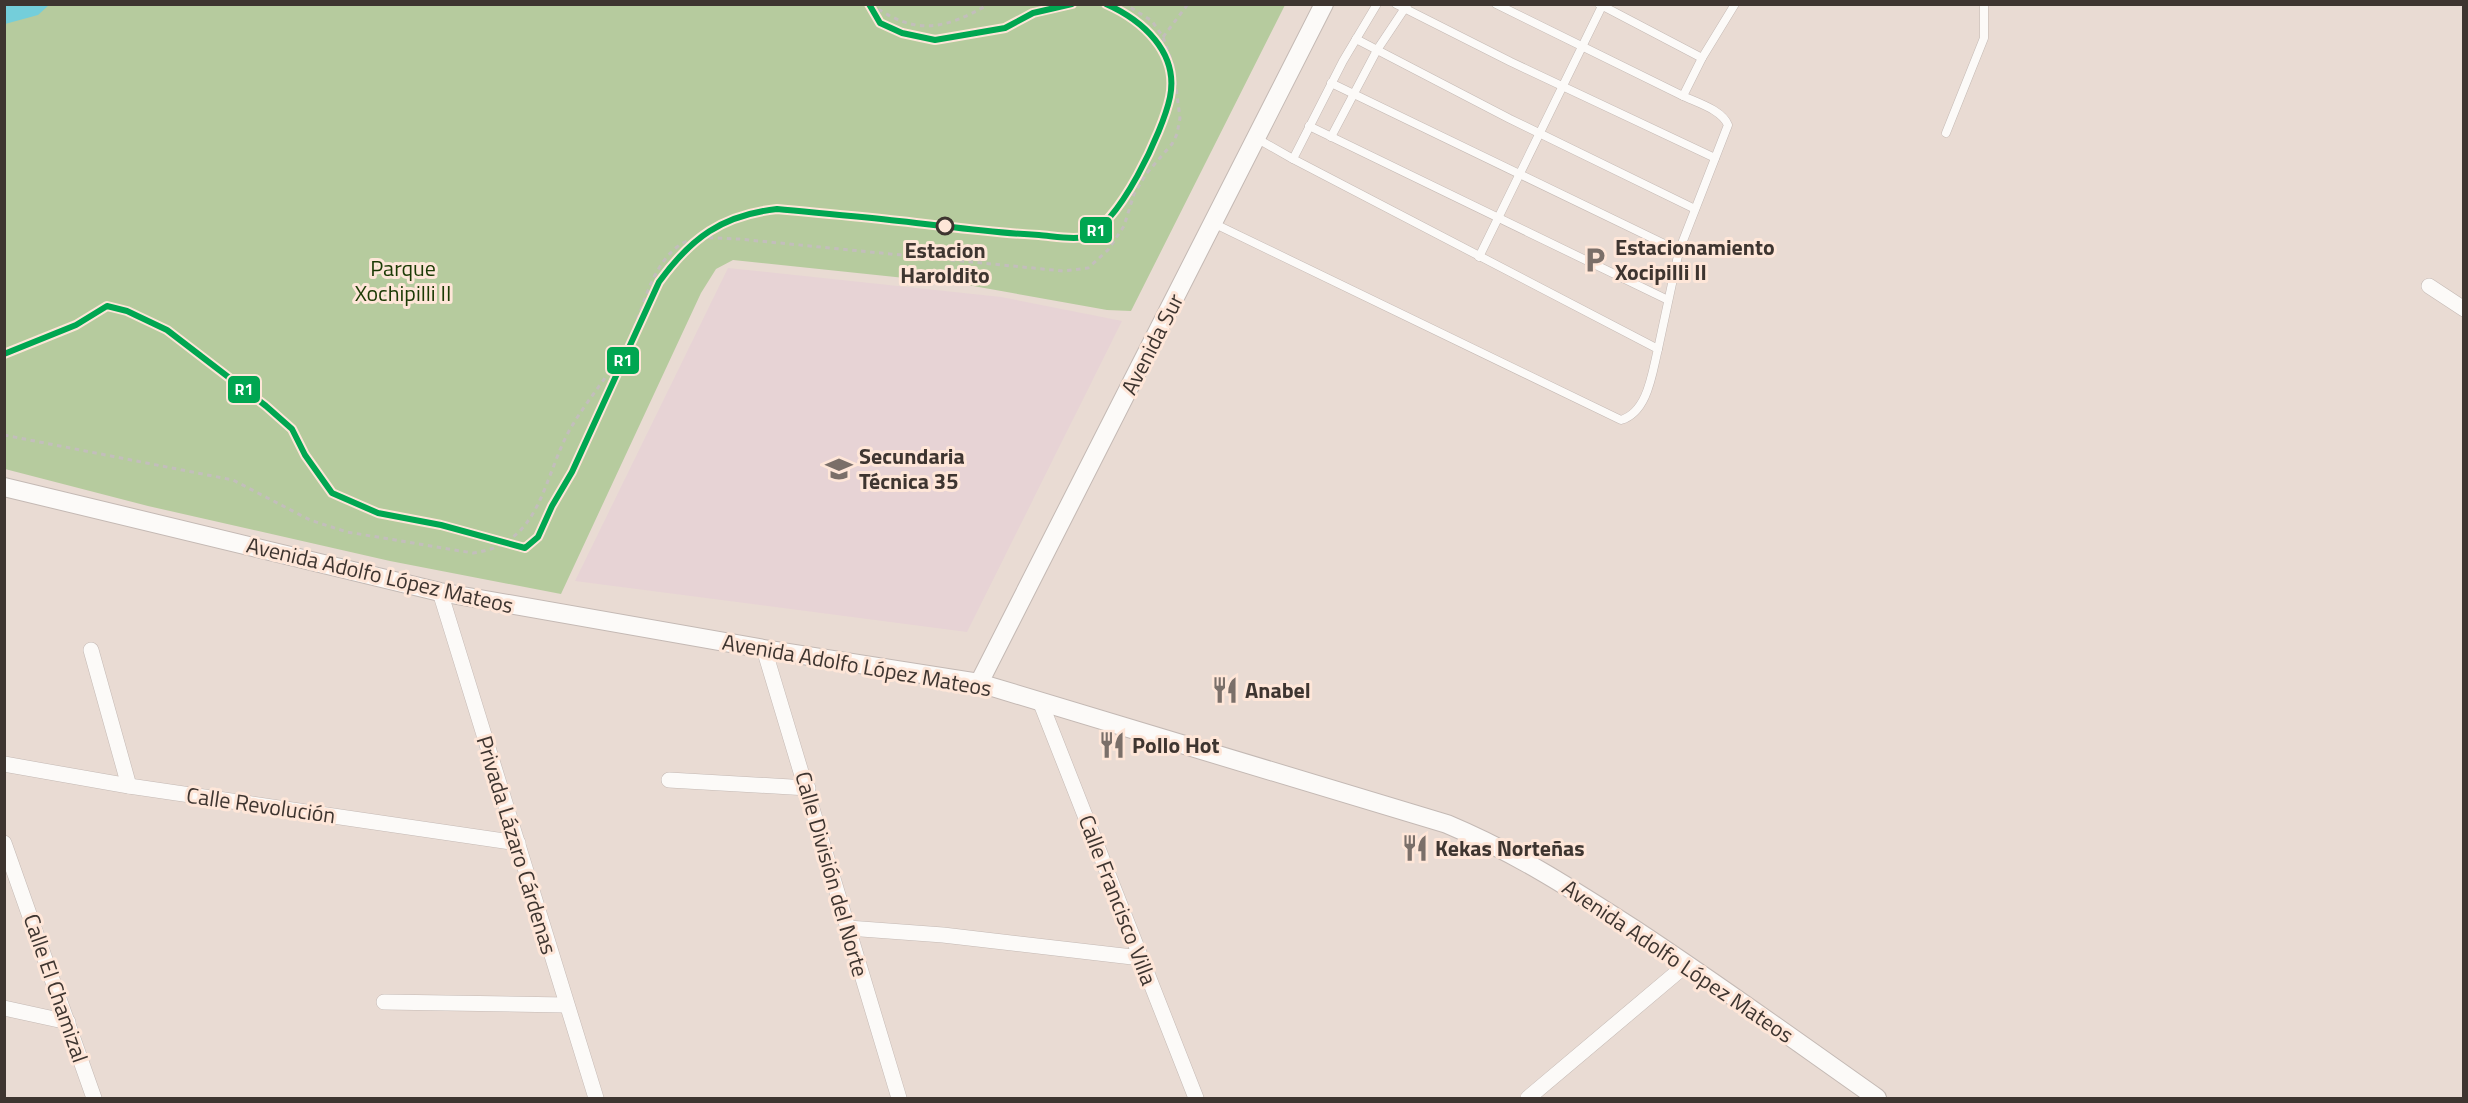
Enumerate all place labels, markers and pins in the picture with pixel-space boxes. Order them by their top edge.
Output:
marker: Estacion Haroldito [936,217,954,235]
place label: Estacionamiento Xocipilli II [1615,230,1775,289]
place label: Estacion Haroldito [900,233,990,292]
parking icon: Estacionamiento Xocipilli II [1580,245,1610,275]
place label: Secundaria Técnica 35 [859,439,965,498]
school or university icon: Secundaria Técnica 35 [824,454,854,484]
place label: Anabel [1245,673,1311,707]
restaurant icon: Anabel [1210,675,1240,705]
place label: Pollo Hot [1132,728,1220,762]
restaurant icon: Pollo Hot [1097,730,1127,760]
place label: Kekas Norteñas [1435,831,1585,865]
restaurant icon: Kekas Norteñas [1400,833,1430,863]

